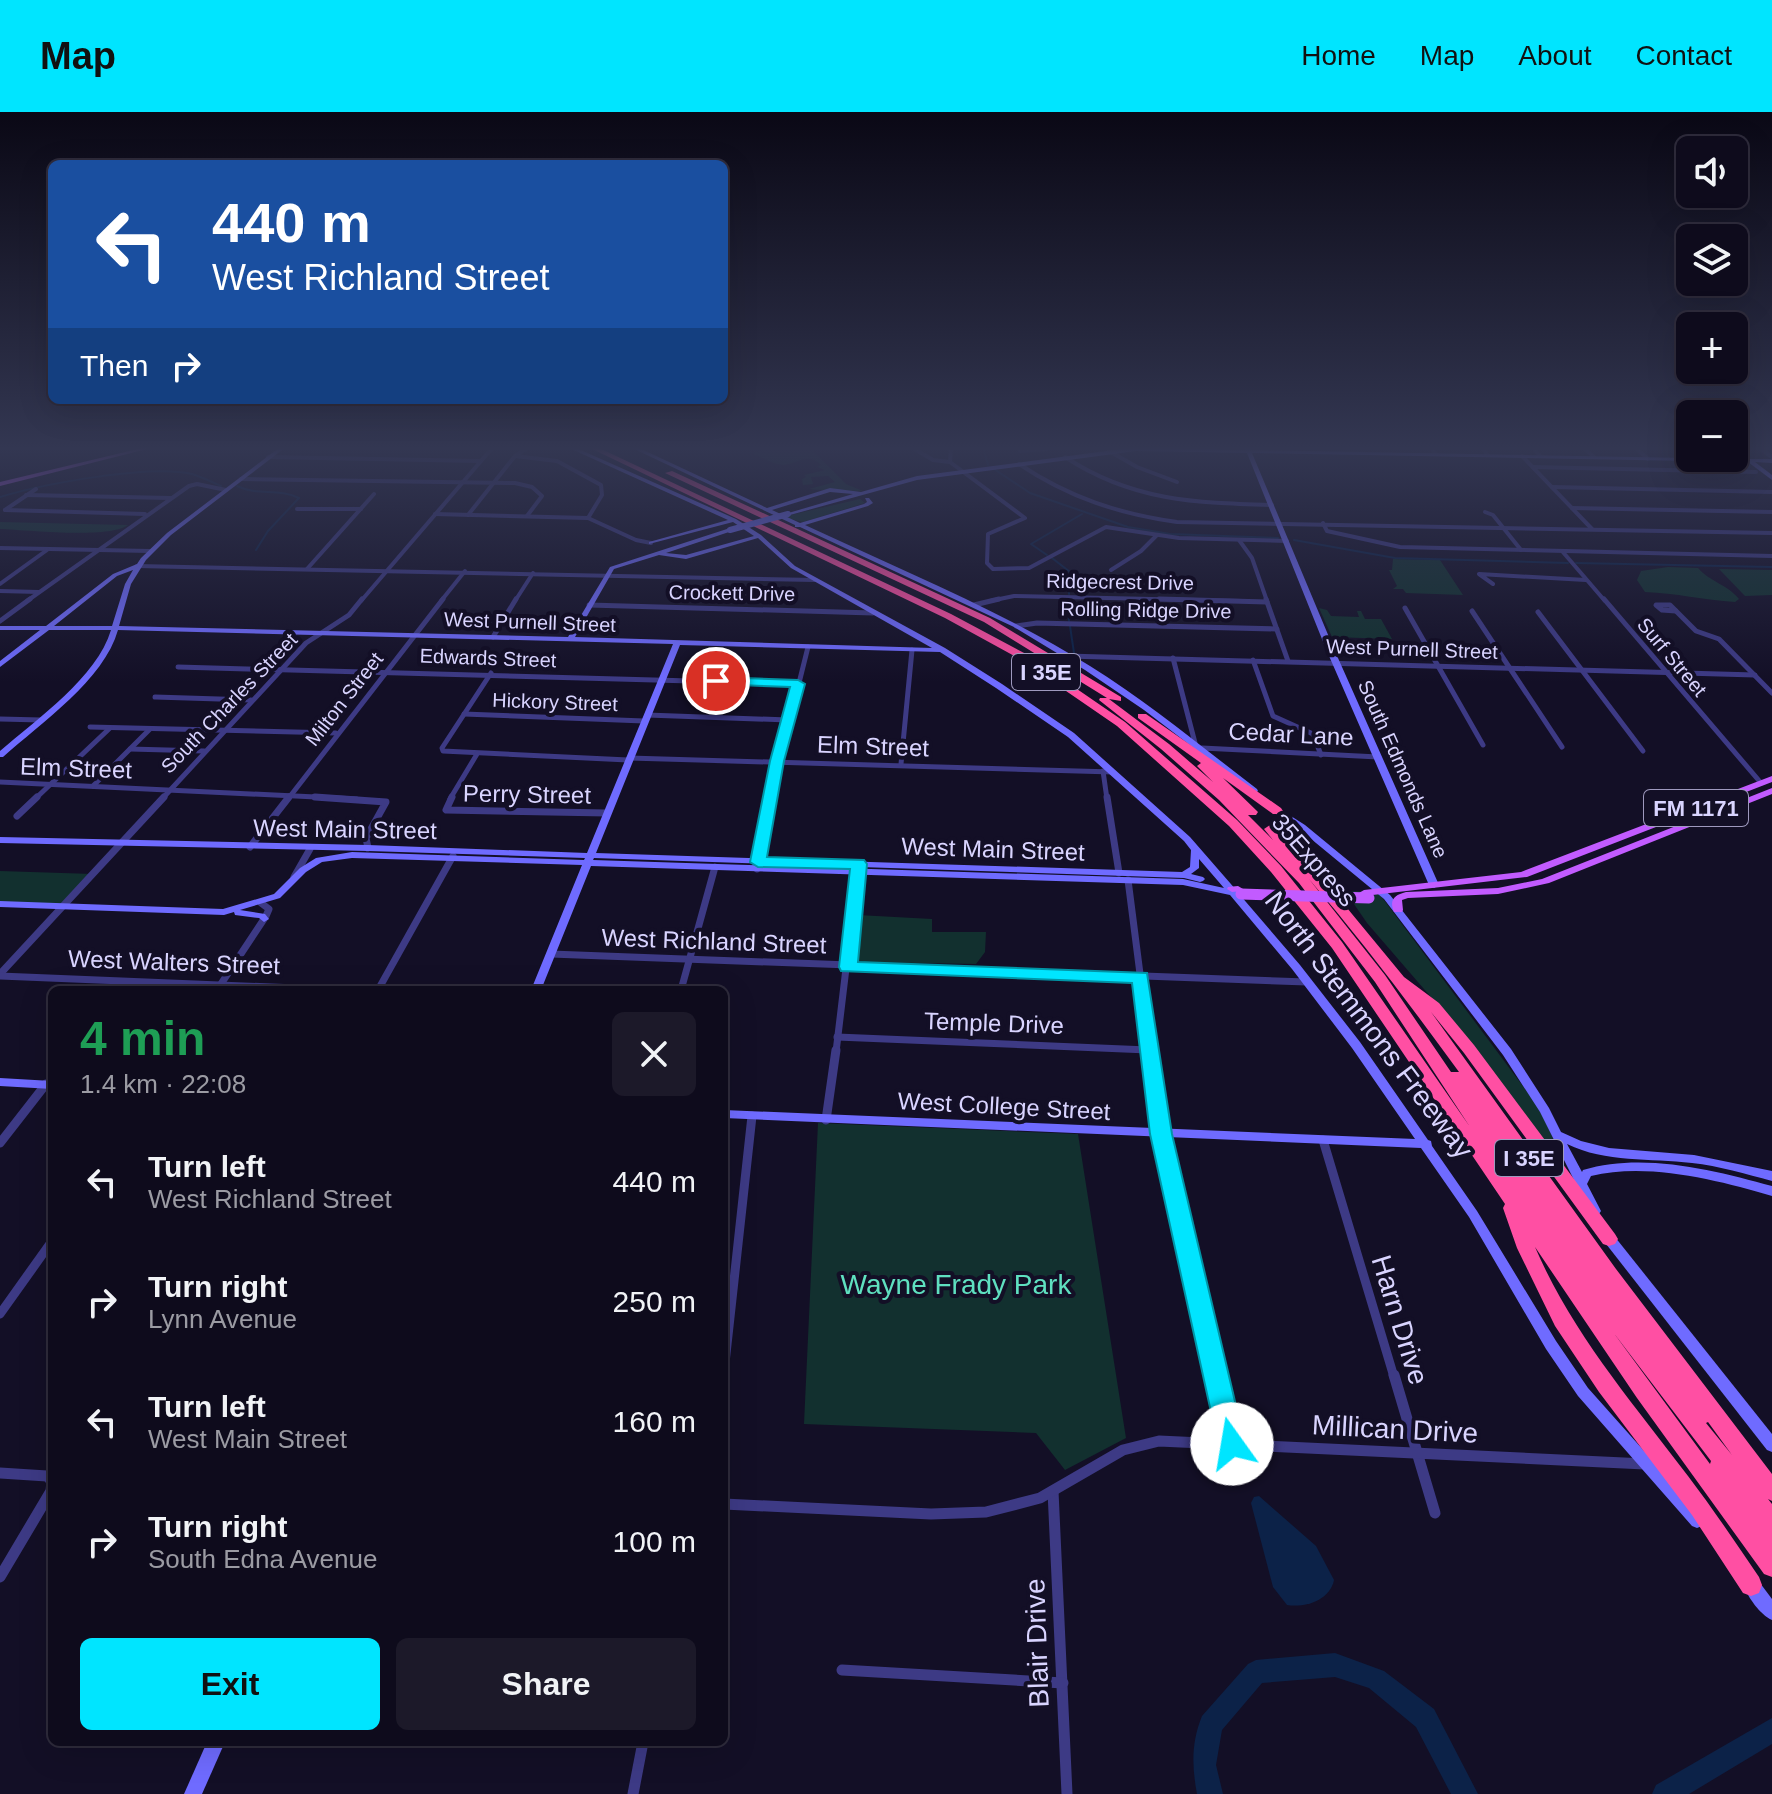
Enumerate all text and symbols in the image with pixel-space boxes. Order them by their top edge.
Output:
text: Map [40,35,116,77]
text: Home [1301,40,1376,71]
text: Map [1420,40,1474,71]
text: About [1518,40,1592,71]
text: Contact [1636,40,1732,71]
map controls [1676,136,1748,472]
button: sound [1676,136,1748,208]
text: 440 m [212,191,371,254]
icon: left [80,192,184,296]
button: layers [1676,224,1748,296]
text: West Richland Street [212,257,549,298]
button: + [1676,312,1748,384]
icon: right [164,344,208,388]
text: Then [80,349,148,382]
button: − [1676,400,1748,472]
street label: Ridgecrest Drive [1046,570,1194,594]
street label: Crockett Drive [668,581,796,605]
street label: Rolling Ridge Drive [1060,598,1232,622]
street label: West Purnell Street [444,608,617,636]
street label: Surf Street [1633,613,1711,701]
street label: South Charles Street [157,628,302,777]
street label: West Purnell Street [1326,635,1499,663]
street label: Edwards Street [419,645,557,671]
pin [682,647,750,715]
street label: Milton Street [301,648,387,750]
road number: I 35E [1012,654,1080,690]
icon: arrive [694,659,738,703]
street label: South Edmonds Lane [1354,677,1452,861]
street label: Hickory Street [492,689,619,715]
street label: Cedar Lane [1228,717,1354,751]
street label: Elm Street [817,731,930,761]
street label: Elm Street [20,753,133,783]
street label: Perry Street [463,779,592,809]
road number: FM 1171 [1644,790,1748,826]
street label: 35Express [1267,808,1361,912]
street label: West Main Street [253,814,437,844]
street label: West Main Street [901,832,1086,866]
street label: North Stemmons Freeway [1259,886,1479,1164]
street label: West Richland Street [601,924,827,958]
street label: West Walters Street [68,945,281,979]
street label: Temple Drive [924,1007,1064,1039]
text: 4 min [80,1012,205,1065]
button: close [612,1012,696,1096]
text: 1.4 km · 22:08 [80,1069,246,1099]
street label: West College Street [897,1087,1111,1125]
road number: I 35E [1495,1140,1563,1176]
text: Turn left [148,1150,266,1183]
icon: left [80,1160,124,1204]
text: 440 m [613,1165,696,1198]
text: West Richland Street [148,1184,392,1214]
street label: Harn Drive [1366,1251,1434,1389]
park label: Wayne Frady Park [841,1269,1072,1300]
text: Turn right [148,1270,287,1303]
icon: right [80,1280,124,1324]
text: 250 m [613,1285,696,1318]
text: Lynn Avenue [148,1304,297,1334]
text: Turn left [148,1390,266,1423]
icon: left [80,1400,124,1444]
position arrow [1190,1402,1274,1486]
text: 160 m [613,1405,696,1438]
street label: Millican Drive [1311,1409,1479,1449]
text: West Main Street [148,1424,347,1454]
text: Turn right [148,1510,287,1543]
icon: right [80,1520,124,1564]
text: 100 m [613,1525,696,1558]
text: South Edna Avenue [148,1544,377,1574]
street label: Blair Drive [1019,1578,1055,1708]
button: Exit [80,1638,380,1730]
button: Share [396,1638,696,1730]

